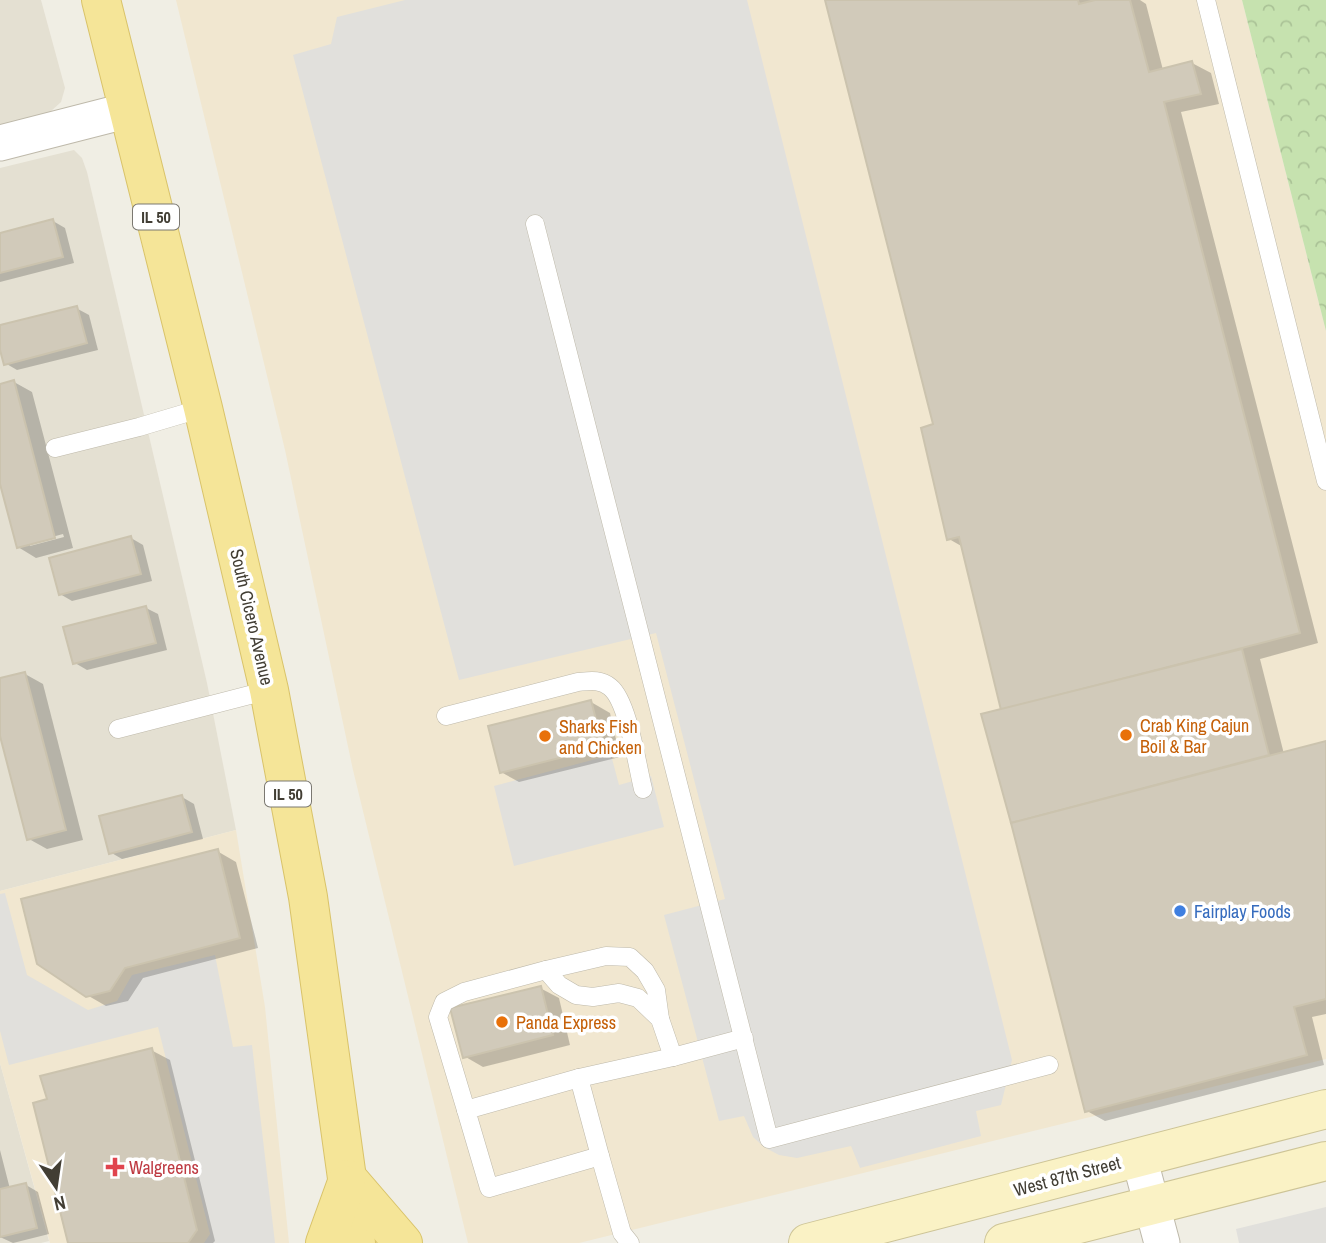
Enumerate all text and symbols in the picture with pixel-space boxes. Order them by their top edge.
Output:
road number: IL 50 [133,204,179,230]
street label: South Cicero Avenue [224,546,280,688]
place label: Crab King Cajun Boil & Bar [1140,713,1249,759]
place label: Sharks Fish and Chicken [559,714,642,760]
marker: Crab King Cajun Boil & Bar [1118,727,1134,743]
marker: Sharks Fish and Chicken [537,728,553,744]
road number: IL 50 [265,782,311,806]
place label: Fairplay Foods [1194,899,1291,924]
marker: Fairplay Foods [1172,903,1188,919]
place label: Panda Express [516,1010,616,1035]
marker: Panda Express [494,1014,510,1030]
street label: West 87th Street [1011,1150,1123,1202]
north arrow [21,1152,91,1222]
place label: Walgreens [129,1155,199,1180]
marker: Walgreens [107,1159,123,1175]
text: N [51,1190,68,1217]

